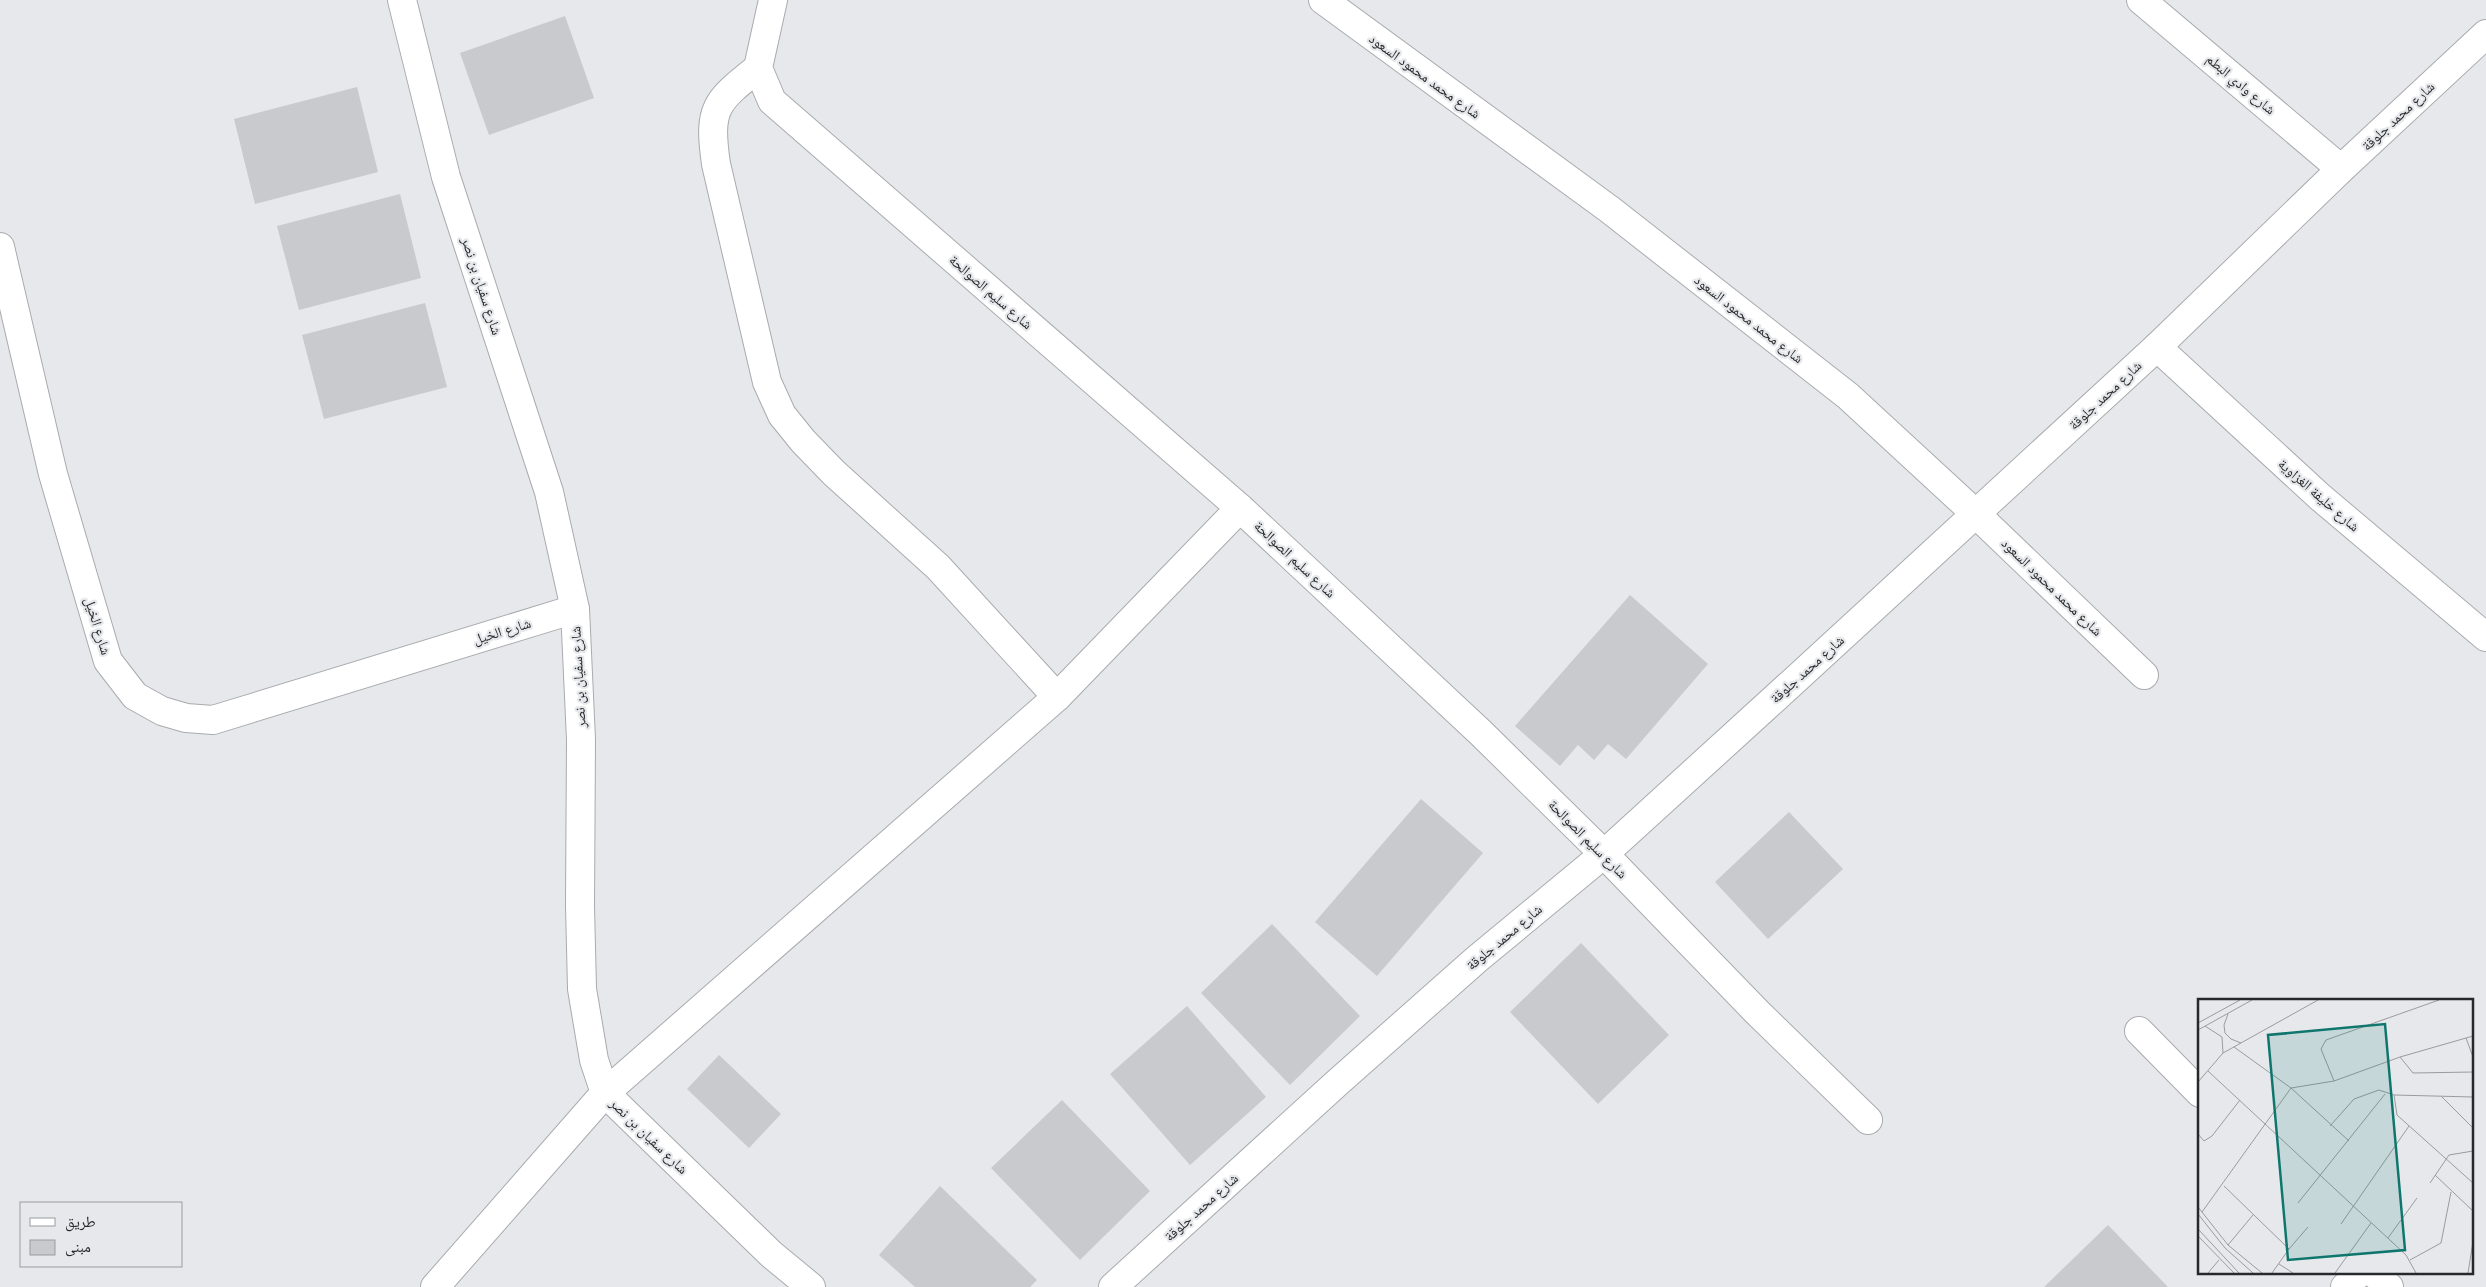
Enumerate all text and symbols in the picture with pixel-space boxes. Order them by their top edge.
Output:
street label: شارع محمد محمود السعود [1365,29,1484,123]
street label: شارع وادي البطم [2201,50,2279,120]
street label: شارع محمد جلوقة [2358,78,2439,155]
street label: شارع سفيان بن نصر [456,234,506,337]
street label: شارع سليم الصوالحة [945,251,1036,334]
street label: شارع محمد محمود السعود [1690,271,1807,368]
street label: شارع محمد جلوقة [2065,357,2146,434]
street label: شارع خليفة الغزاوية [2274,455,2363,536]
street label: شارع سليم الصوالحة [1250,517,1339,602]
street label: شارع محمد محمود السعود [1997,534,2106,641]
street label: شارع الخيل [80,595,115,657]
street label: شارع الخيل [471,614,533,649]
street label: شارع سفيان بن نصر [566,626,591,729]
street label: شارع محمد جلوقة [1766,631,1848,708]
street label: شارع سليم الصوالحة [1544,796,1631,883]
street label: شارع محمد جلوقة [1462,900,1546,975]
inset map [2198,999,2474,1274]
street label: شارع سفيان بن نصر [605,1094,692,1179]
street label: شارع محمد جلوقة [1160,1169,1242,1246]
legend [20,1202,182,1267]
text: طريق [65,1212,96,1232]
text: مبنى [65,1237,91,1257]

